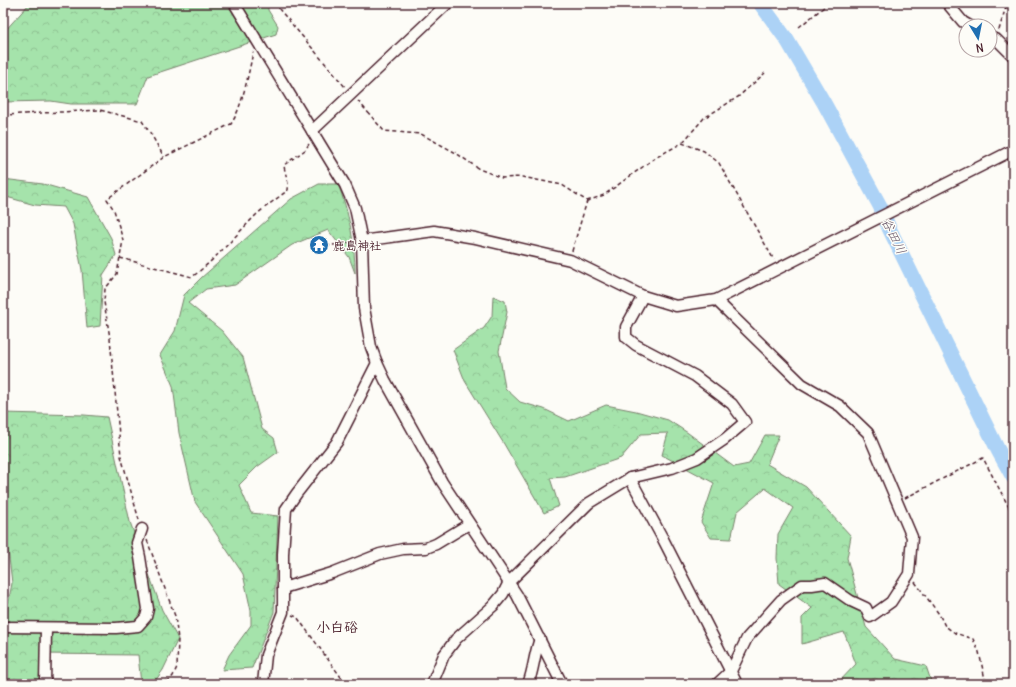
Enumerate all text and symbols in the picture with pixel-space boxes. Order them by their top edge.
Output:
north arrow [958,18,998,58]
text: N [975,40,985,55]
water label: 谷田川 [878,215,910,257]
temple icon: 鹿島神社 [308,234,330,256]
place label: 鹿島神社 [333,238,381,253]
district label: 小白硲 [316,618,358,636]

